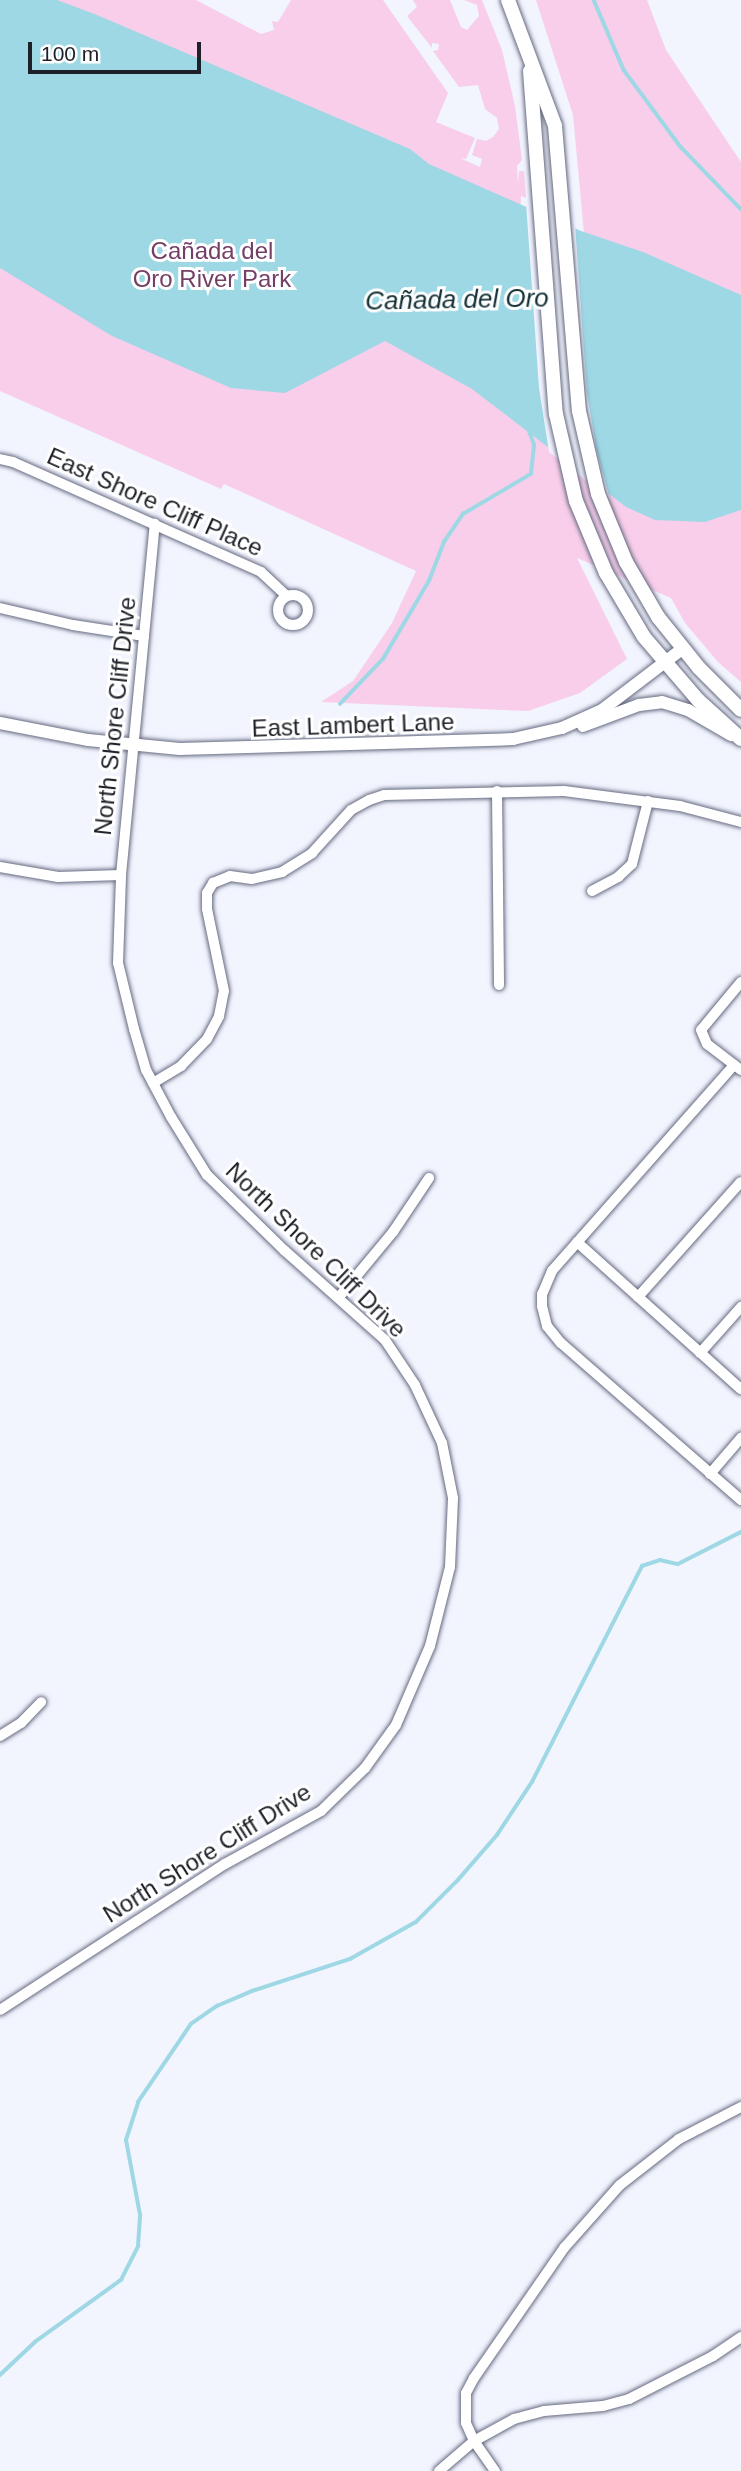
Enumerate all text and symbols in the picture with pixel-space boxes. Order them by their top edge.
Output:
scale bar [32,28,205,72]
text: 100 m [41,42,99,65]
park label: Cañada del Oro River Park [133,237,291,293]
water label: Cañada del Oro [365,283,549,317]
street label: East Shore Cliff Place [43,441,267,563]
street label: North Shore Cliff Drive [88,595,142,837]
street label: East Lambert Lane [251,707,455,743]
street label: North Shore Cliff Drive [220,1156,412,1344]
street label: North Shore Cliff Drive [98,1777,316,1929]

